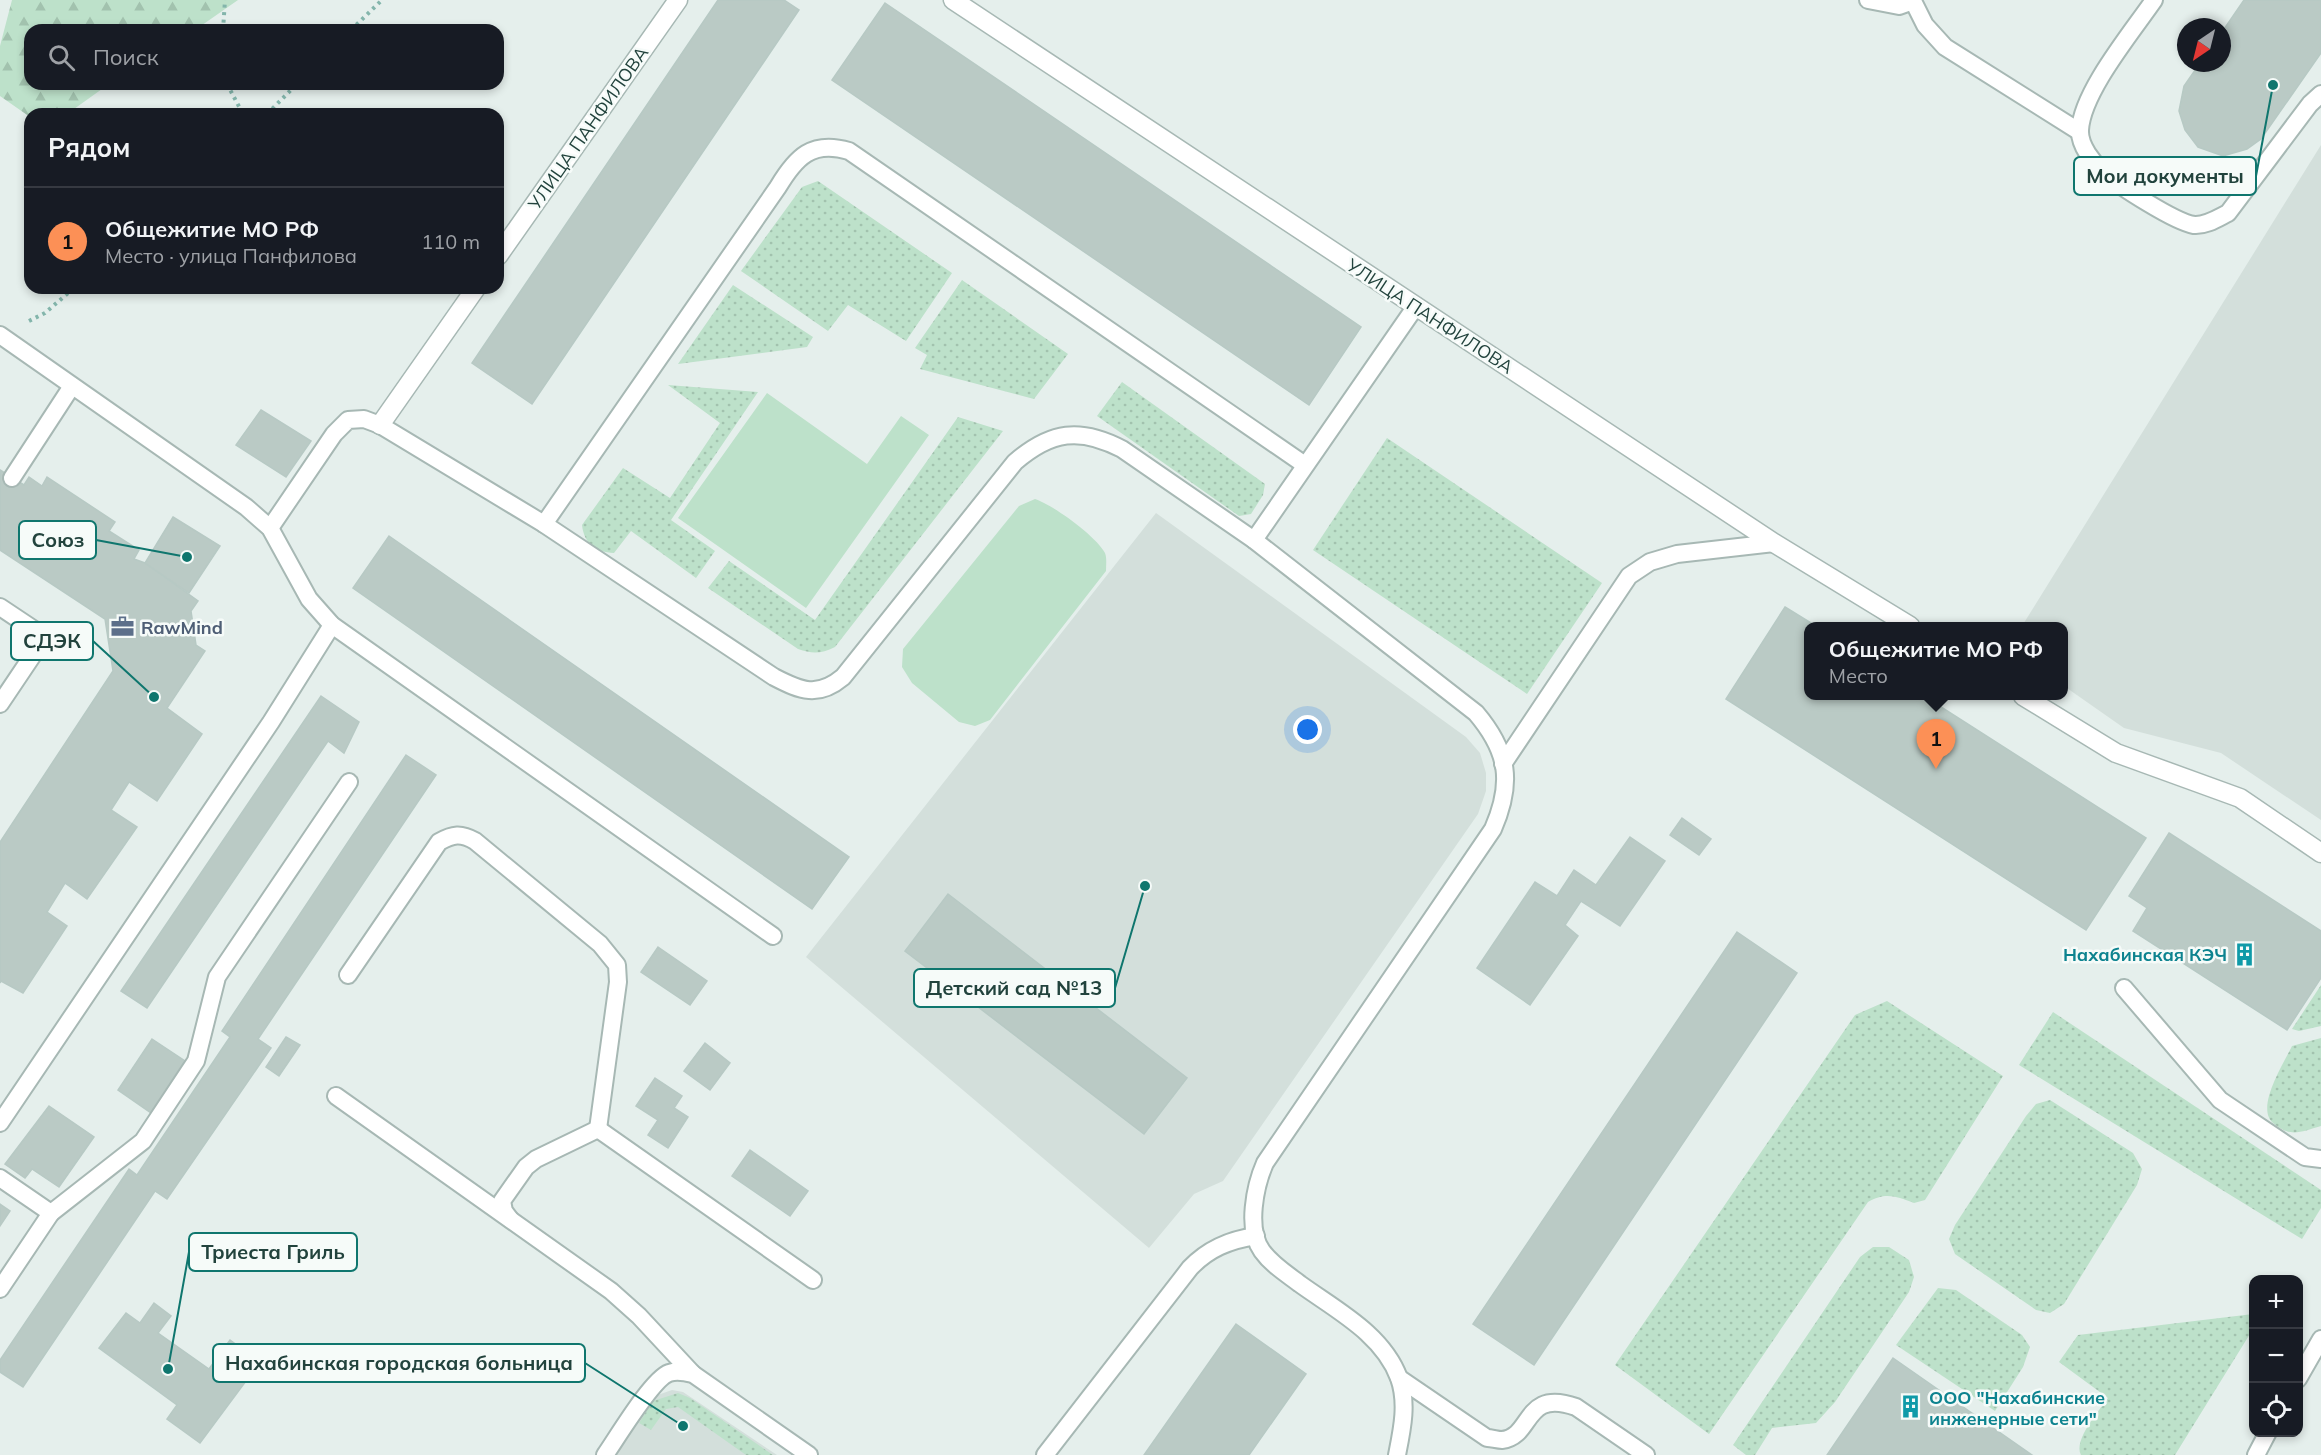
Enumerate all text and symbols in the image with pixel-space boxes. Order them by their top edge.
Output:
north arrow [2177,18,2231,72]
search box [24,24,504,90]
icon: search [45,41,78,74]
street label: УЛИЦА ПАНФИЛОВА [522,42,653,215]
text: Поиск [93,43,159,71]
text: Рядом [48,131,131,164]
callout: Мои документы [2074,157,2256,195]
text: Мои документы [2086,163,2244,188]
text: Общежитие МО РФ [105,215,319,243]
text: 1 [62,229,74,254]
text: 110 m [421,229,480,254]
text: Место · улица Панфилова [105,243,357,268]
street label: УЛИЦА ПАНФИЛОВА [1341,253,1518,379]
callout: Союз [19,521,96,559]
text: Союз [32,527,84,552]
office icon: RawMind [110,614,136,640]
place label: RawMind [141,616,223,639]
callout: СДЭК [11,622,93,660]
popup [1804,622,2068,700]
text: СДЭК [23,628,81,653]
text: Общежитие МО РФ [1829,635,2043,663]
text: Место [1829,663,1888,688]
your location [1293,715,1322,744]
pin: 1 [1916,720,1956,769]
building icon: Нахабинская КЭЧ [2232,941,2258,967]
place label: Нахабинская КЭЧ [2063,943,2227,966]
callout: Детский сад №13 [914,969,1115,1007]
text: Детский сад №13 [926,975,1102,1000]
callout: Триеста Гриль [189,1233,357,1271]
text: Триеста Гриль [201,1239,345,1264]
map controls [2249,1275,2303,1437]
button: + [2249,1275,2303,1329]
button: − [2249,1329,2303,1383]
callout: Нахабинская городская больница [213,1344,585,1382]
text: Нахабинская городская больница [225,1350,573,1375]
button: locate [2249,1383,2303,1437]
place label: ООО "Нахабинские инженерные сети" [1929,1386,2105,1430]
building icon: ООО "Нахабинские инженерные сети" [1898,1394,1924,1420]

